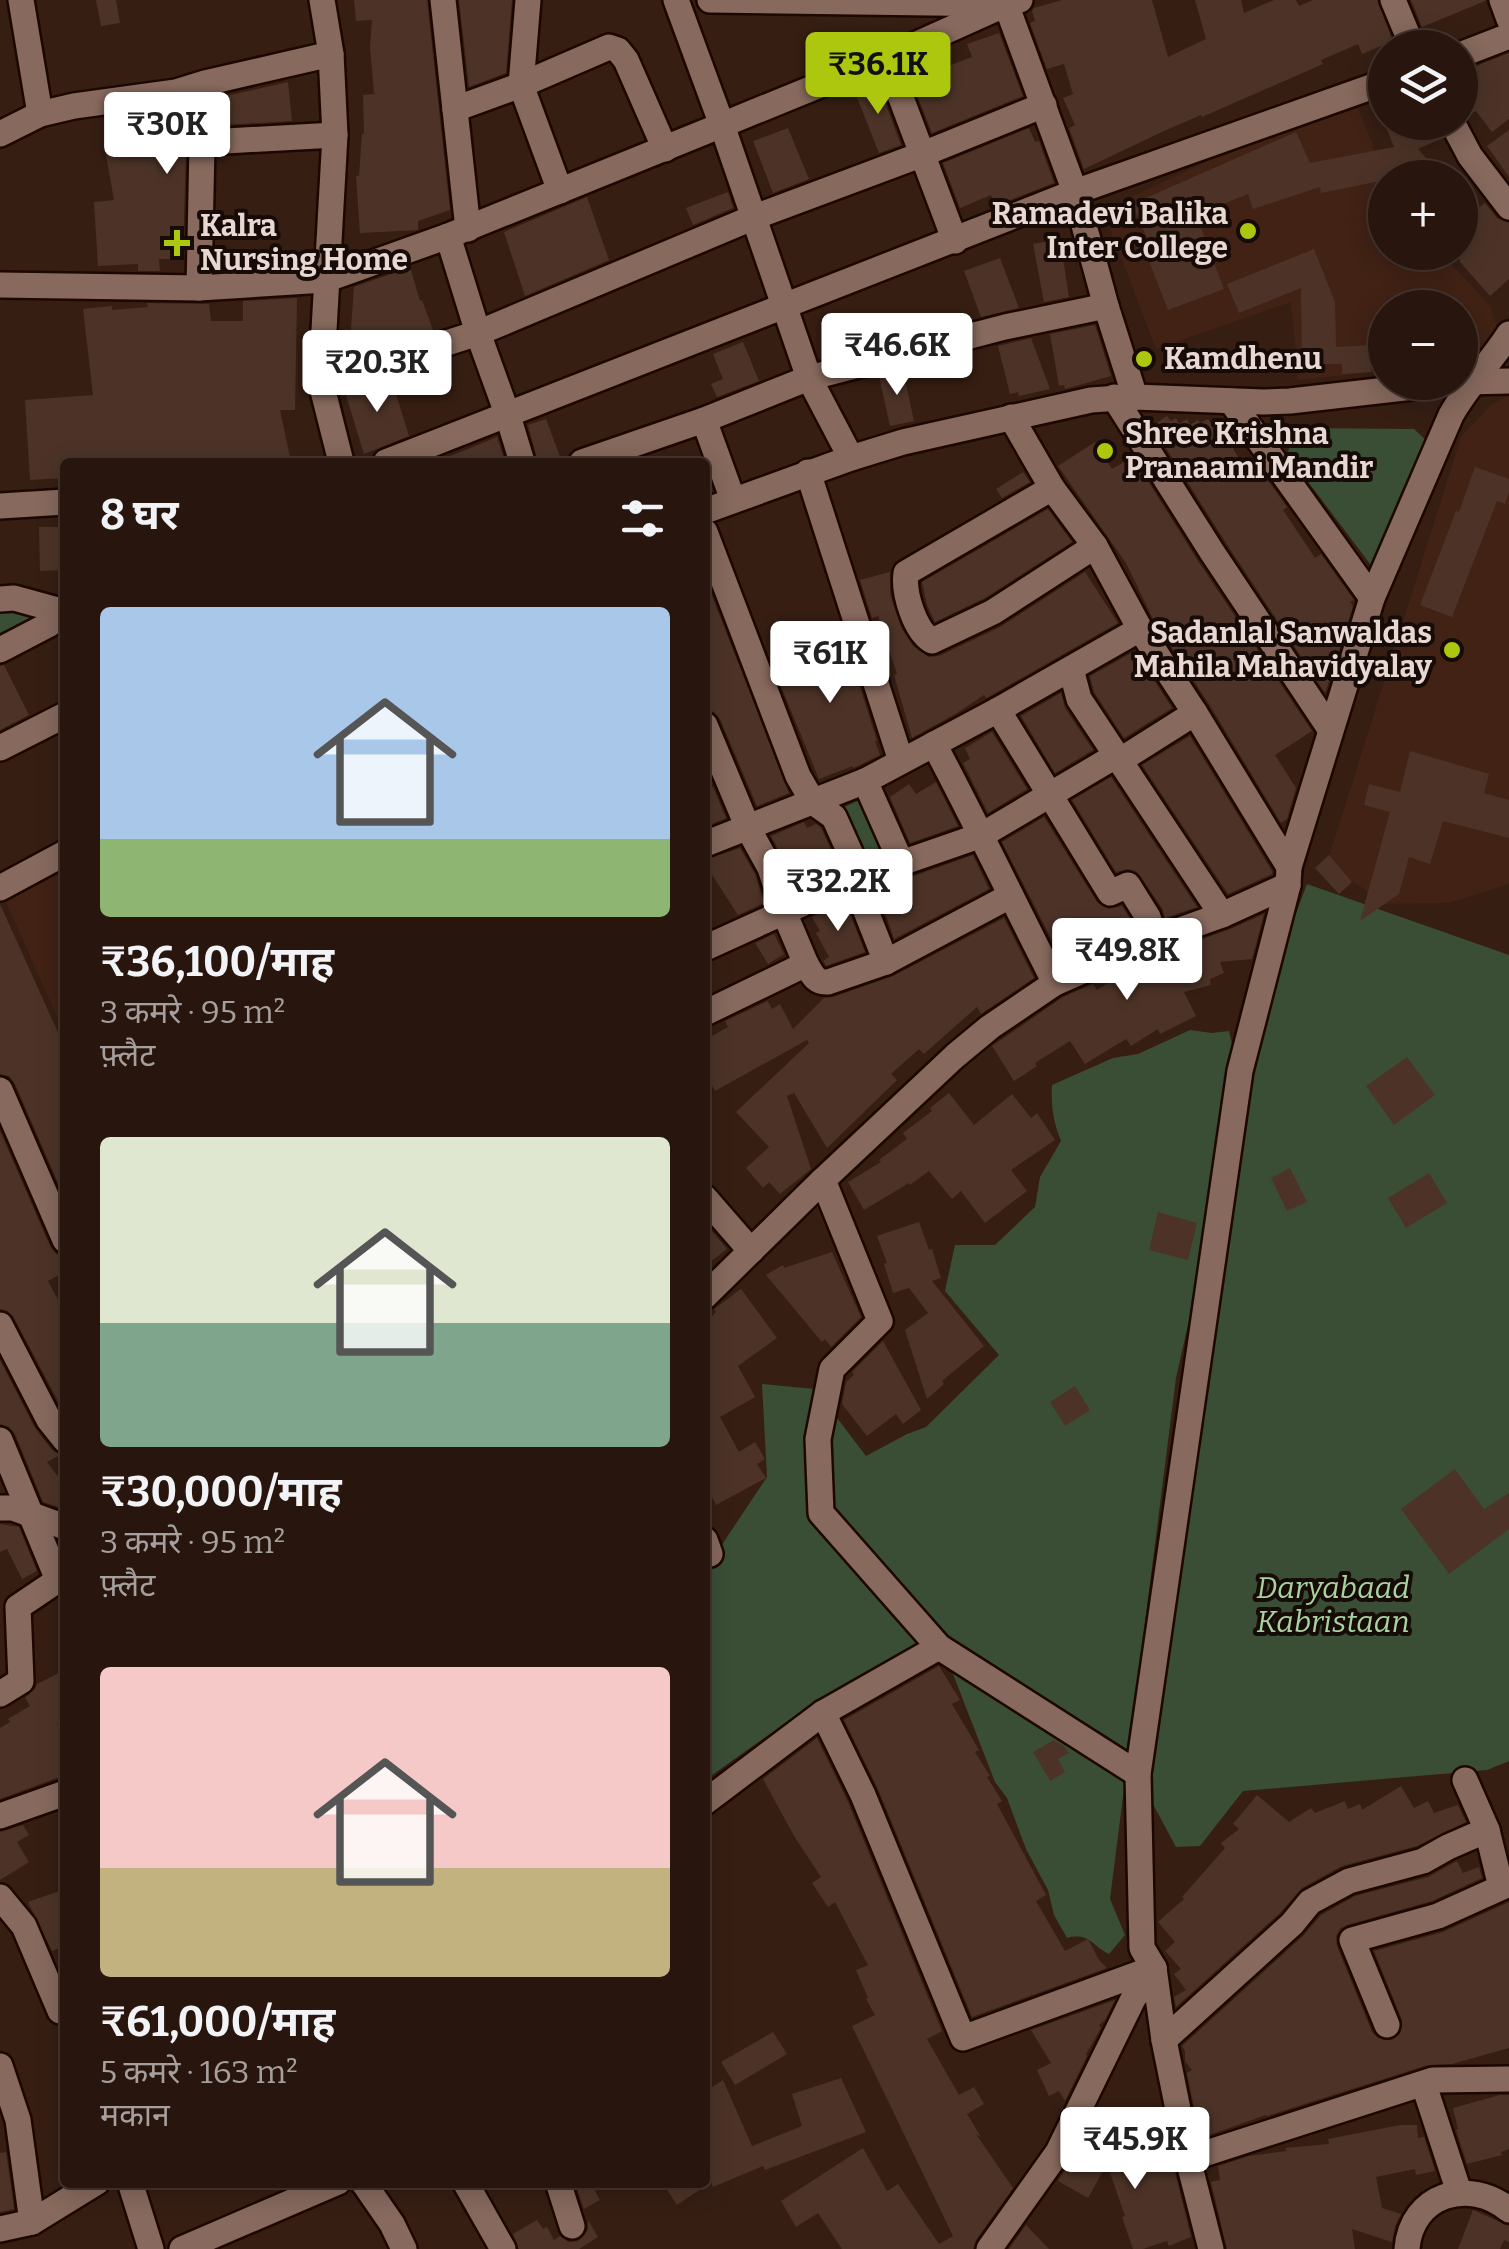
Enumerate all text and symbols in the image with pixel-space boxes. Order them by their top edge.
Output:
map controls [1368,30,1478,400]
button: layers [1368,30,1478,140]
pin: ₹36.1K [797,32,959,117]
text: ₹36.1K [827,45,929,83]
pin: ₹30K [108,92,226,177]
text: ₹30K [126,105,208,143]
button: + [1368,160,1478,270]
place label: Ramadevi Balika Inter College [992,196,1228,266]
place label: Kalra Nursing Home [200,208,408,278]
marker: Ramadevi Balika Inter College [1237,220,1259,242]
marker: Kalra Nursing Home [164,230,190,256]
button: − [1368,290,1478,400]
pin: ₹46.6K [816,313,978,398]
text: ₹46.6K [843,326,951,364]
pin: ₹20.3K [296,330,458,415]
place label: Kamdhenu [1164,341,1322,377]
text: ₹20.3K [324,343,430,381]
marker: Kamdhenu [1133,348,1155,370]
place label: Shree Krishna Pranaami Mandir [1125,416,1373,486]
marker: Shree Krishna Pranaami Mandir [1094,440,1116,462]
text: 8 घर [100,490,179,540]
icon: filters [615,491,670,546]
place label: Sadanlal Sanwaldas Mahila Mahavidyalay [1134,615,1432,685]
pin: ₹61K [771,621,889,706]
text: ₹61K [792,634,868,672]
marker: Sadanlal Sanwaldas Mahila Mahavidyalay [1441,639,1463,661]
icon: home [295,672,475,852]
pin: ₹32.2K [757,849,919,934]
text: ₹32.2K [785,862,891,900]
pin: ₹49.8K [1046,918,1208,1003]
text: ₹49.8K [1074,931,1180,969]
text: ₹36,100/माह [100,937,334,987]
text: 3 कमरे · 95 m² [100,993,285,1031]
text: फ़्लैट [100,1036,155,1074]
icon: home [295,1202,475,1382]
text: ₹30,000/माह [100,1467,341,1517]
text: 3 कमरे · 95 m² [100,1523,285,1561]
text: फ़्लैट [100,1566,155,1604]
park label: Daryabaad Kabristaan [1256,1570,1410,1640]
icon: home [295,1732,475,1912]
text: ₹61,000/माह [100,1997,335,2047]
text: 5 कमरे · 163 m² [100,2053,298,2091]
text: मकान [100,2096,170,2134]
pin: ₹45.9K [1054,2107,1216,2192]
text: ₹45.9K [1082,2120,1188,2158]

